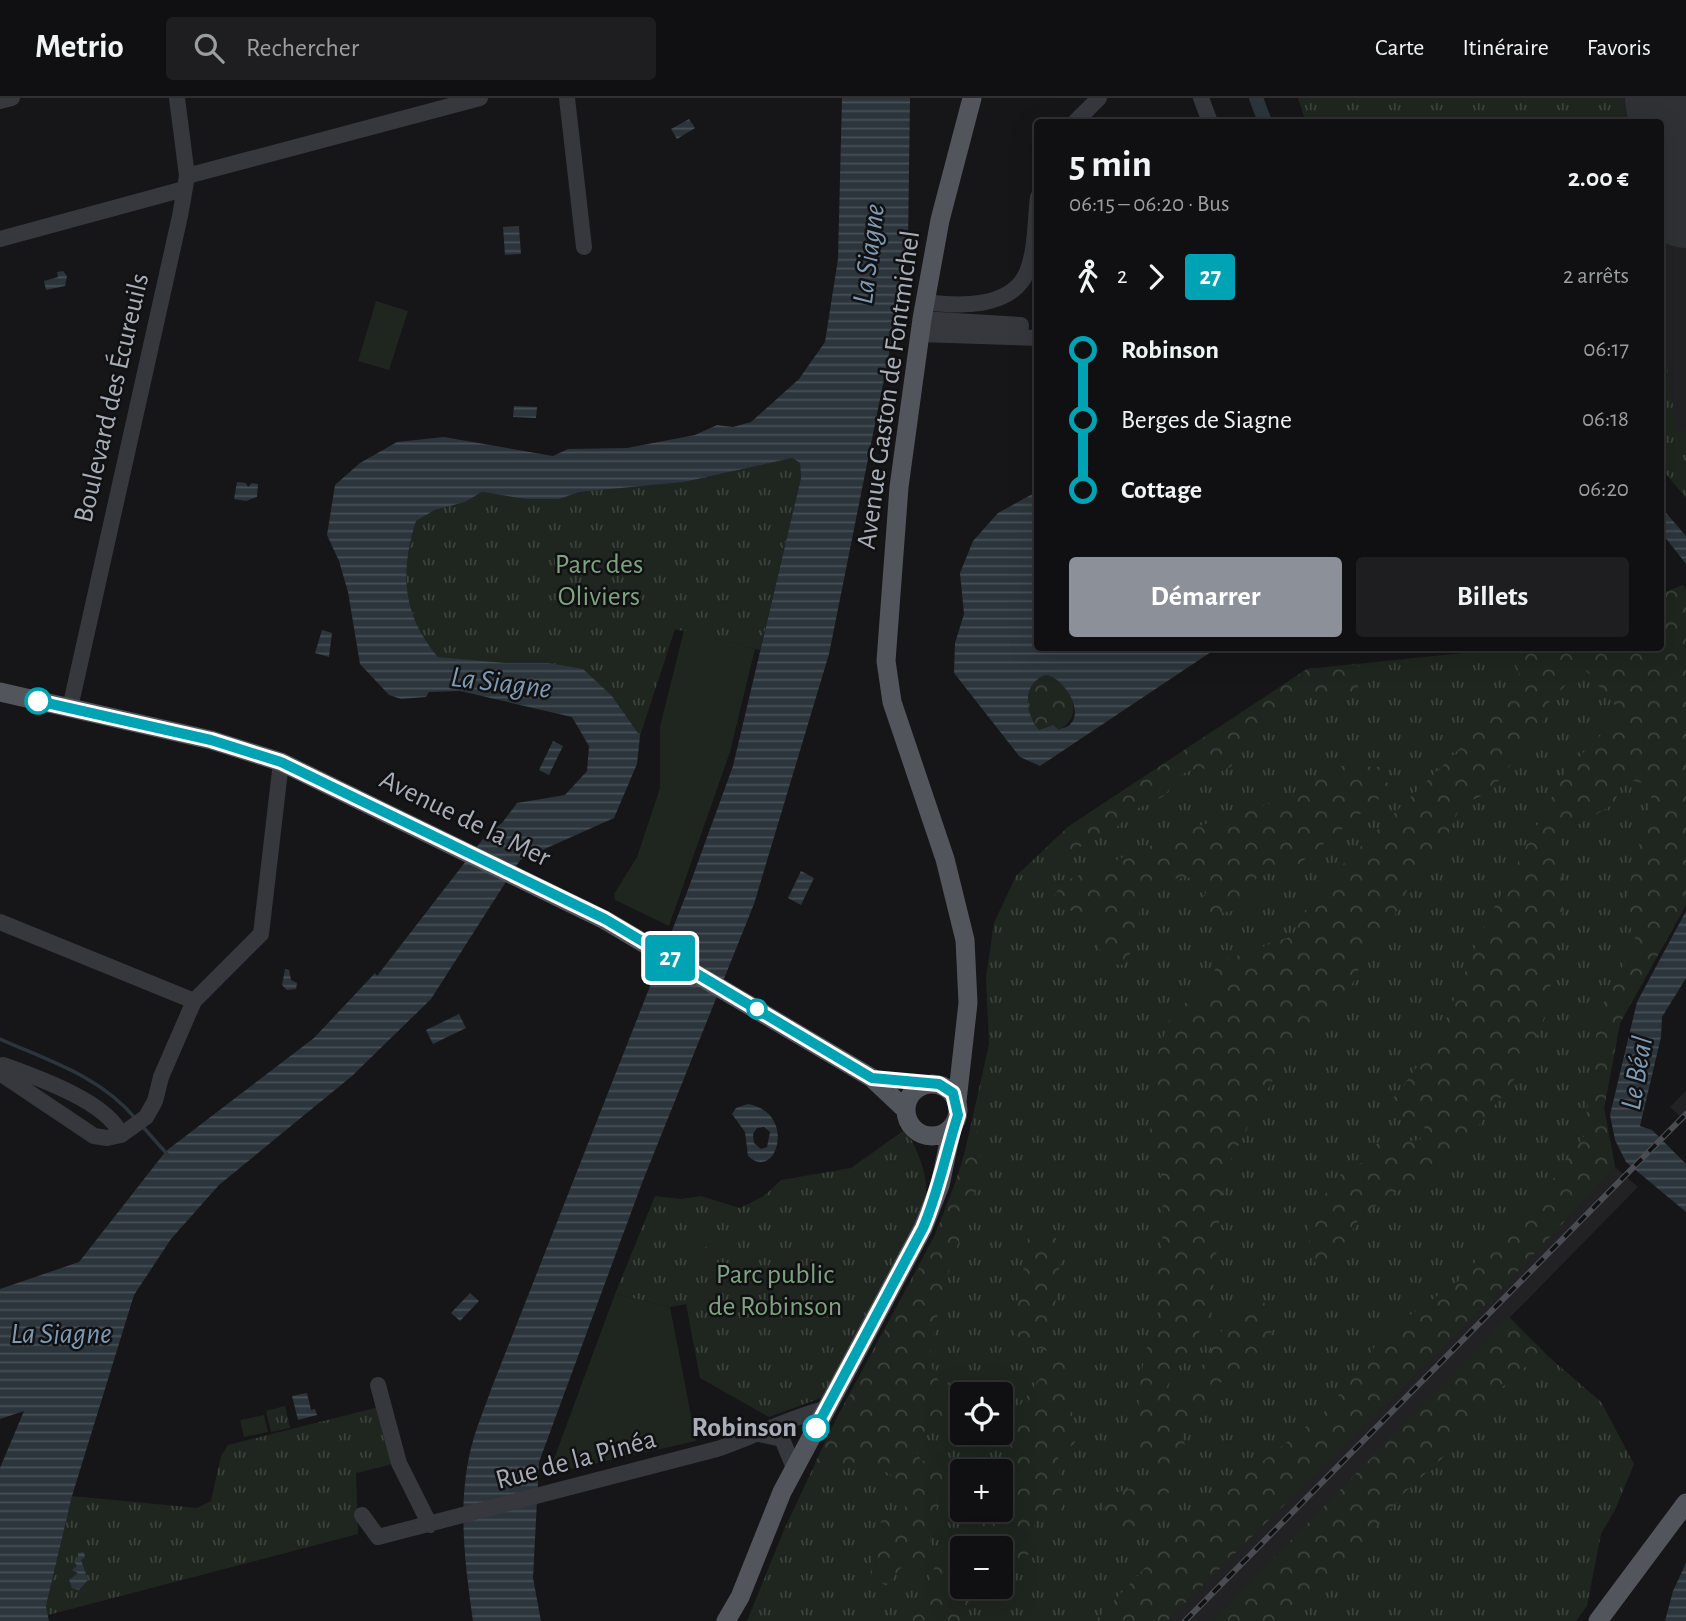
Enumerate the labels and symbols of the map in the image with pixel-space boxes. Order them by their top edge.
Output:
water label: La Siagne [848,202,890,306]
street label: Avenue Gaston de Fontmichel [853,229,925,551]
street label: Boulevard des Écureuils [67,270,154,525]
park label: Parc des Oliviers [555,551,643,611]
water label: La Siagne [449,662,553,704]
unlabelled marker [25,688,51,714]
street label: Avenue de la Mer [375,766,555,872]
line badge: 27 [638,935,702,981]
unlabelled marker [747,999,767,1019]
water label: Le Béal [1616,1034,1658,1112]
park label: Parc public de Robinson [708,1261,842,1321]
water label: La Siagne [10,1319,112,1349]
place label: Robinson [692,1414,797,1442]
marker: Robinson [803,1415,829,1441]
street label: Rue de la Pinéa [493,1425,659,1495]

